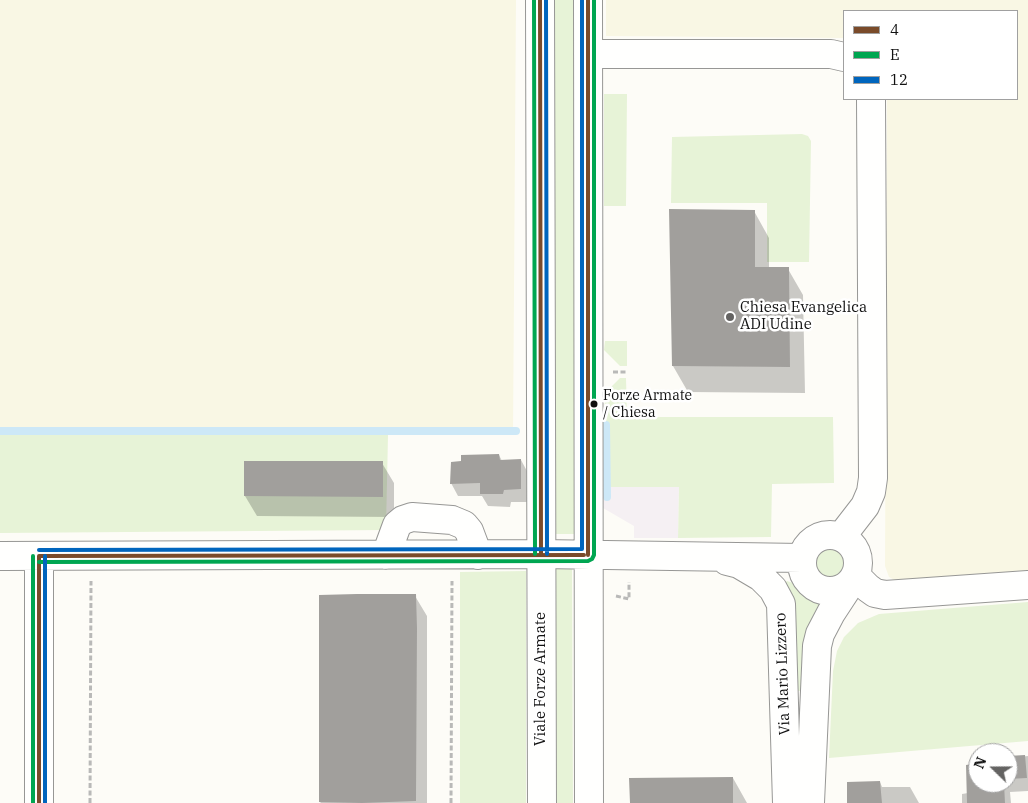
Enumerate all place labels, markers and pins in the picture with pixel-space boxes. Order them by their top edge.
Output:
place label: Chiesa Evangelica ADI Udine [740,299,867,334]
marker: Chiesa Evangelica ADI Udine [724,311,736,323]
place label: Forze Armate / Chiesa [603,388,692,421]
marker: Forze Armate / Chiesa [589,399,599,409]

